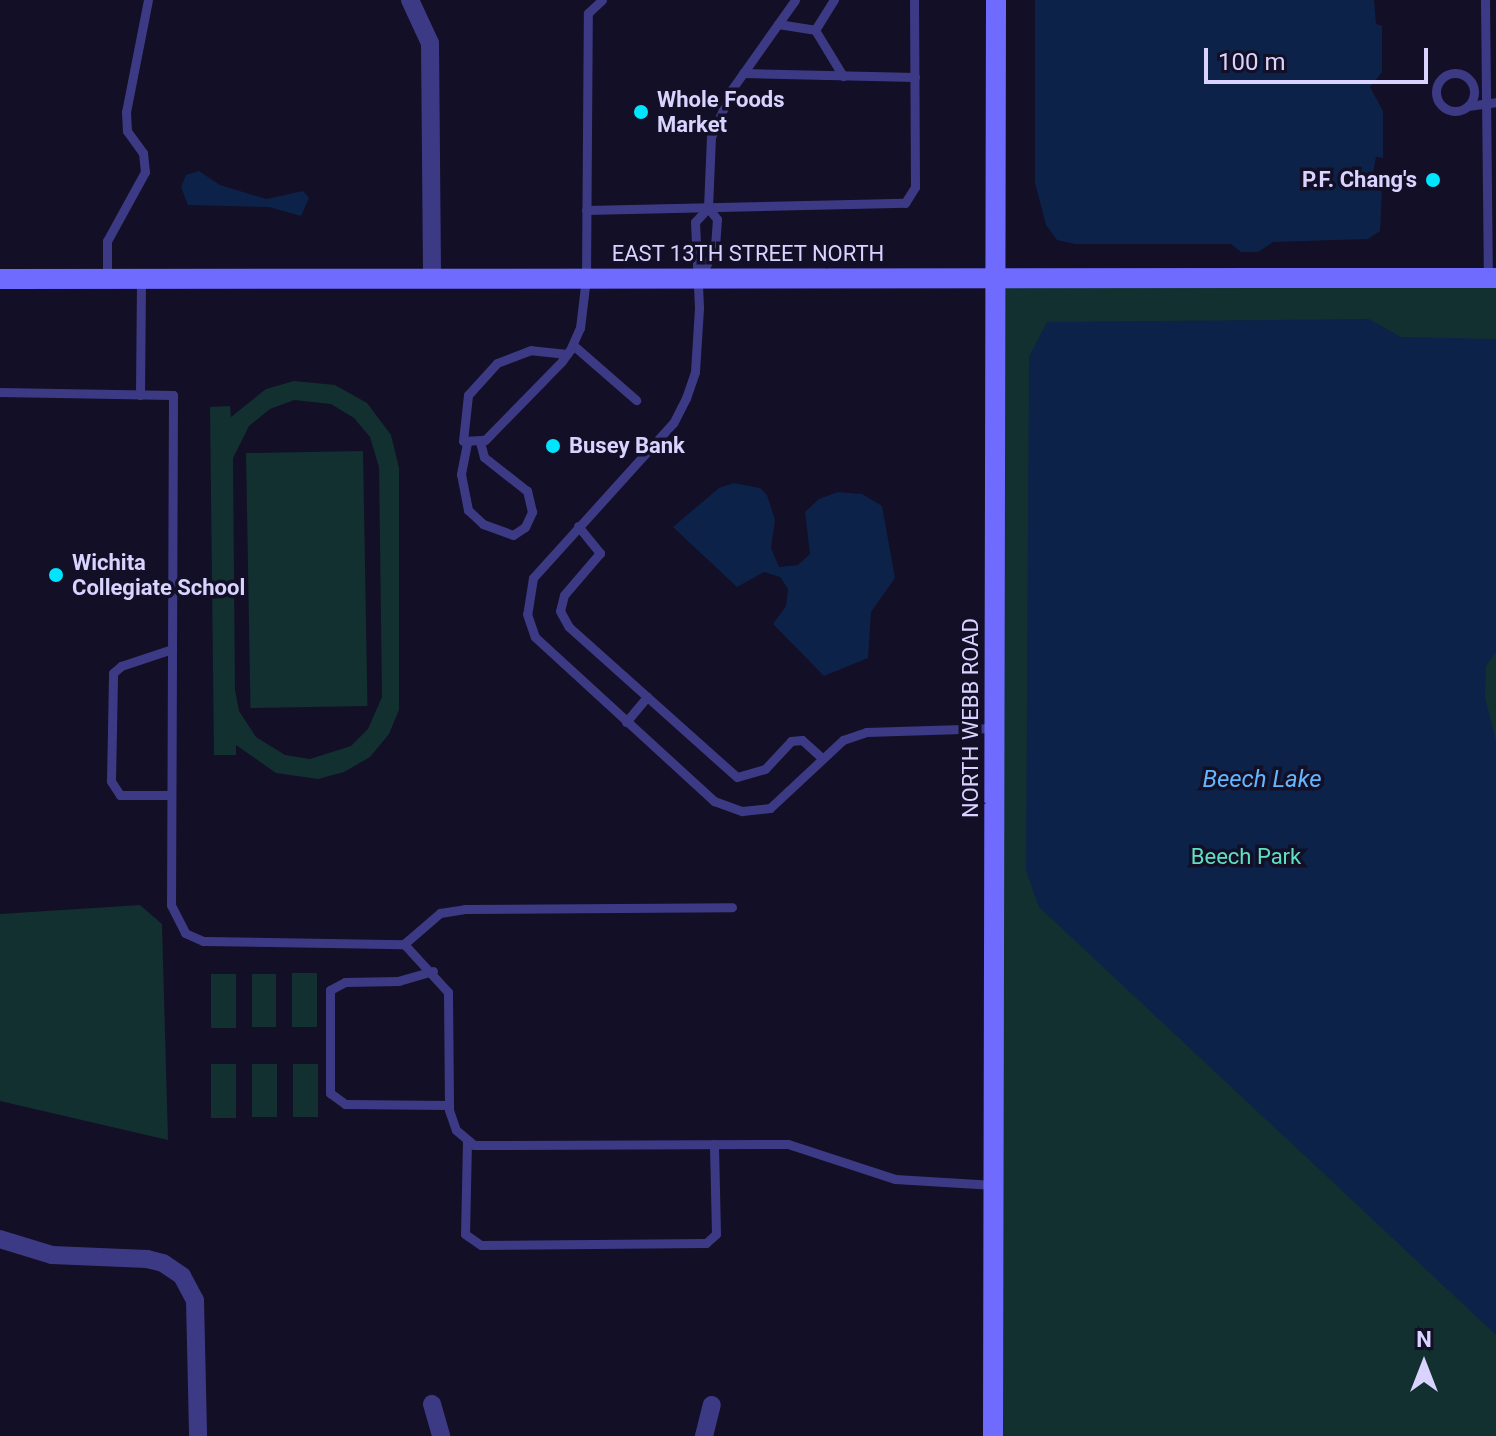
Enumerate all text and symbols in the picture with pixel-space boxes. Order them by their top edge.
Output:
scale bar [1208,32,1432,82]
text: 100 m [1218,48,1285,76]
place label: Whole Foods Market [657,86,785,138]
marker: Whole Foods Market [632,103,650,121]
place label: P.F. Chang's [1302,167,1417,193]
marker: P.F. Chang's [1424,171,1442,189]
street label: EAST 13TH STREET NORTH [611,241,885,267]
place label: Busey Bank [569,433,685,459]
marker: Busey Bank [544,437,562,455]
place label: Wichita Collegiate School [72,549,245,600]
marker: Wichita Collegiate School [47,566,65,584]
street label: NORTH WEBB ROAD [958,618,984,818]
water label: Beech Lake [1202,766,1322,794]
park label: Beech Park [1191,844,1301,870]
north arrow [1384,1324,1464,1404]
text: N [1416,1327,1432,1352]

